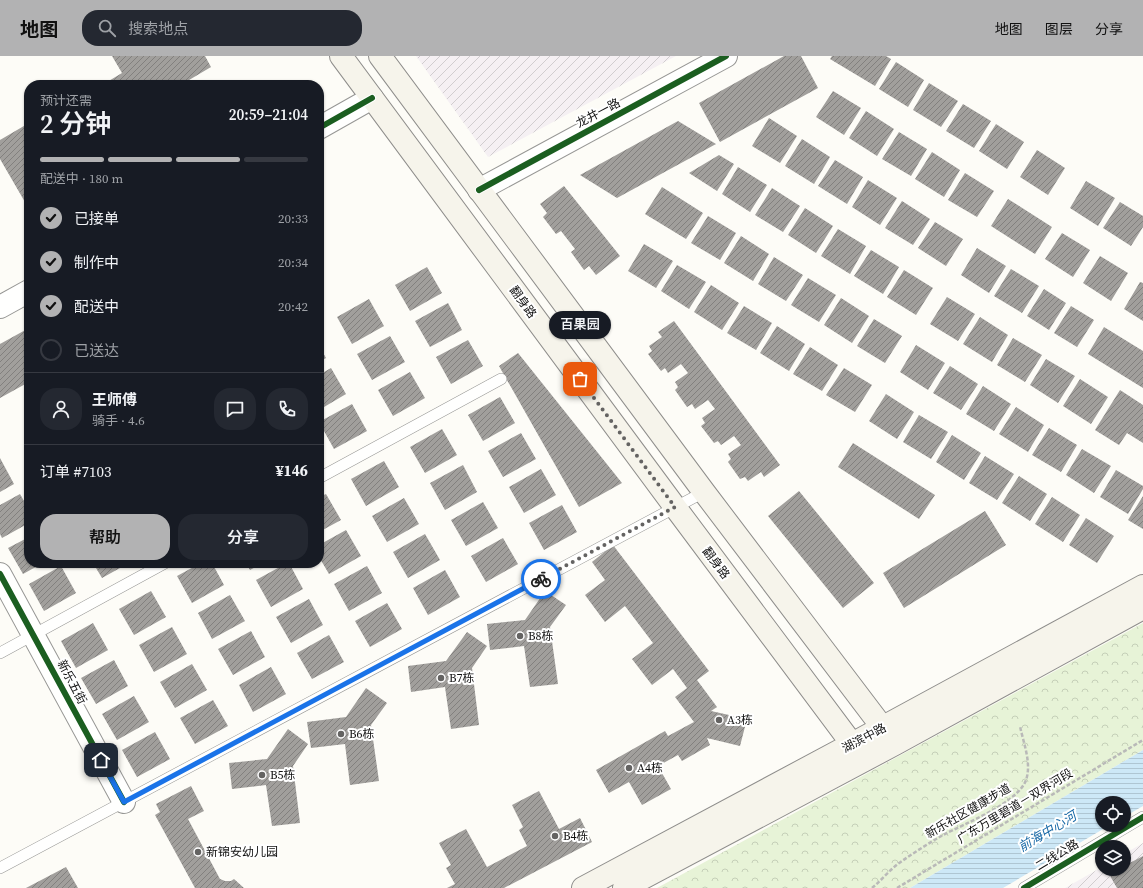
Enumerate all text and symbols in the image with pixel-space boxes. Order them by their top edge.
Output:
search box [82,10,362,46]
text: 地图 [20,16,58,42]
icon: search [96,17,118,39]
text: 搜索地点 [128,18,188,39]
text: 地图 [995,19,1023,39]
text: 图层 [1045,19,1073,39]
text: 分享 [1095,19,1123,39]
text: 预计还需 [40,92,92,109]
street label: 龙井一路 [573,95,623,131]
text: 20:59–21:04 [229,104,308,125]
text: 2 分钟 [40,106,111,142]
text: 配送中 · 180 m [40,170,123,187]
icon: check [40,207,62,229]
text: 已接单 [74,208,119,229]
text: 20:33 [278,210,308,227]
icon: check [40,251,62,273]
text: 制作中 [74,252,119,273]
text: 20:34 [278,254,308,271]
street label: 翻身路 [506,283,540,321]
icon: check [40,295,62,317]
text: 配送中 [74,296,119,317]
text: 20:42 [278,298,308,315]
callout: 百果园 [549,311,611,339]
text: 百果园 [560,316,600,333]
text: 已送达 [74,340,119,361]
pin [563,362,597,396]
icon: bag [569,368,591,390]
button: person [40,388,82,430]
button: chat [214,388,256,430]
button: phone [266,388,308,430]
text: 王师傅 [92,389,137,410]
text: 骑手 · 4.6 [92,412,145,429]
text: ¥146 [275,460,308,481]
text: 订单 #7103 [40,461,111,482]
button: 帮助 [40,514,170,560]
button: 分享 [178,514,308,560]
street label: 翻身路 [699,544,733,582]
courier [521,559,561,599]
icon: bike [530,568,552,590]
place label: B8栋 [528,628,554,644]
marker: B8栋 [515,631,525,641]
street label: 新乐五街 [54,657,90,707]
place label: B7栋 [449,670,475,686]
marker: B7栋 [436,673,446,683]
place label: A3栋 [727,712,753,728]
marker: A3栋 [714,715,724,725]
street label: 湖滨中路 [839,720,889,756]
place label: B6栋 [349,726,375,742]
marker: B6栋 [336,729,346,739]
pin [84,743,118,777]
icon: home [90,749,112,771]
place label: A4栋 [637,760,663,776]
marker: A4栋 [624,763,634,773]
street label: 广东万里碧道－双界河段 [954,765,1076,847]
place label: B5栋 [270,767,296,783]
marker: B5栋 [257,770,267,780]
street label: 新乐社区健康步道 [922,780,1014,842]
map controls [1095,796,1131,876]
button: locate [1095,796,1131,832]
water label: 前海中心河 [1015,806,1082,855]
place label: B4栋 [563,828,589,844]
marker: B4栋 [550,831,560,841]
street label: 二线公路 [1032,836,1082,874]
button: layers [1095,840,1131,876]
place label: 新锦安幼儿园 [206,844,278,860]
marker: 新锦安幼儿园 [193,847,203,857]

